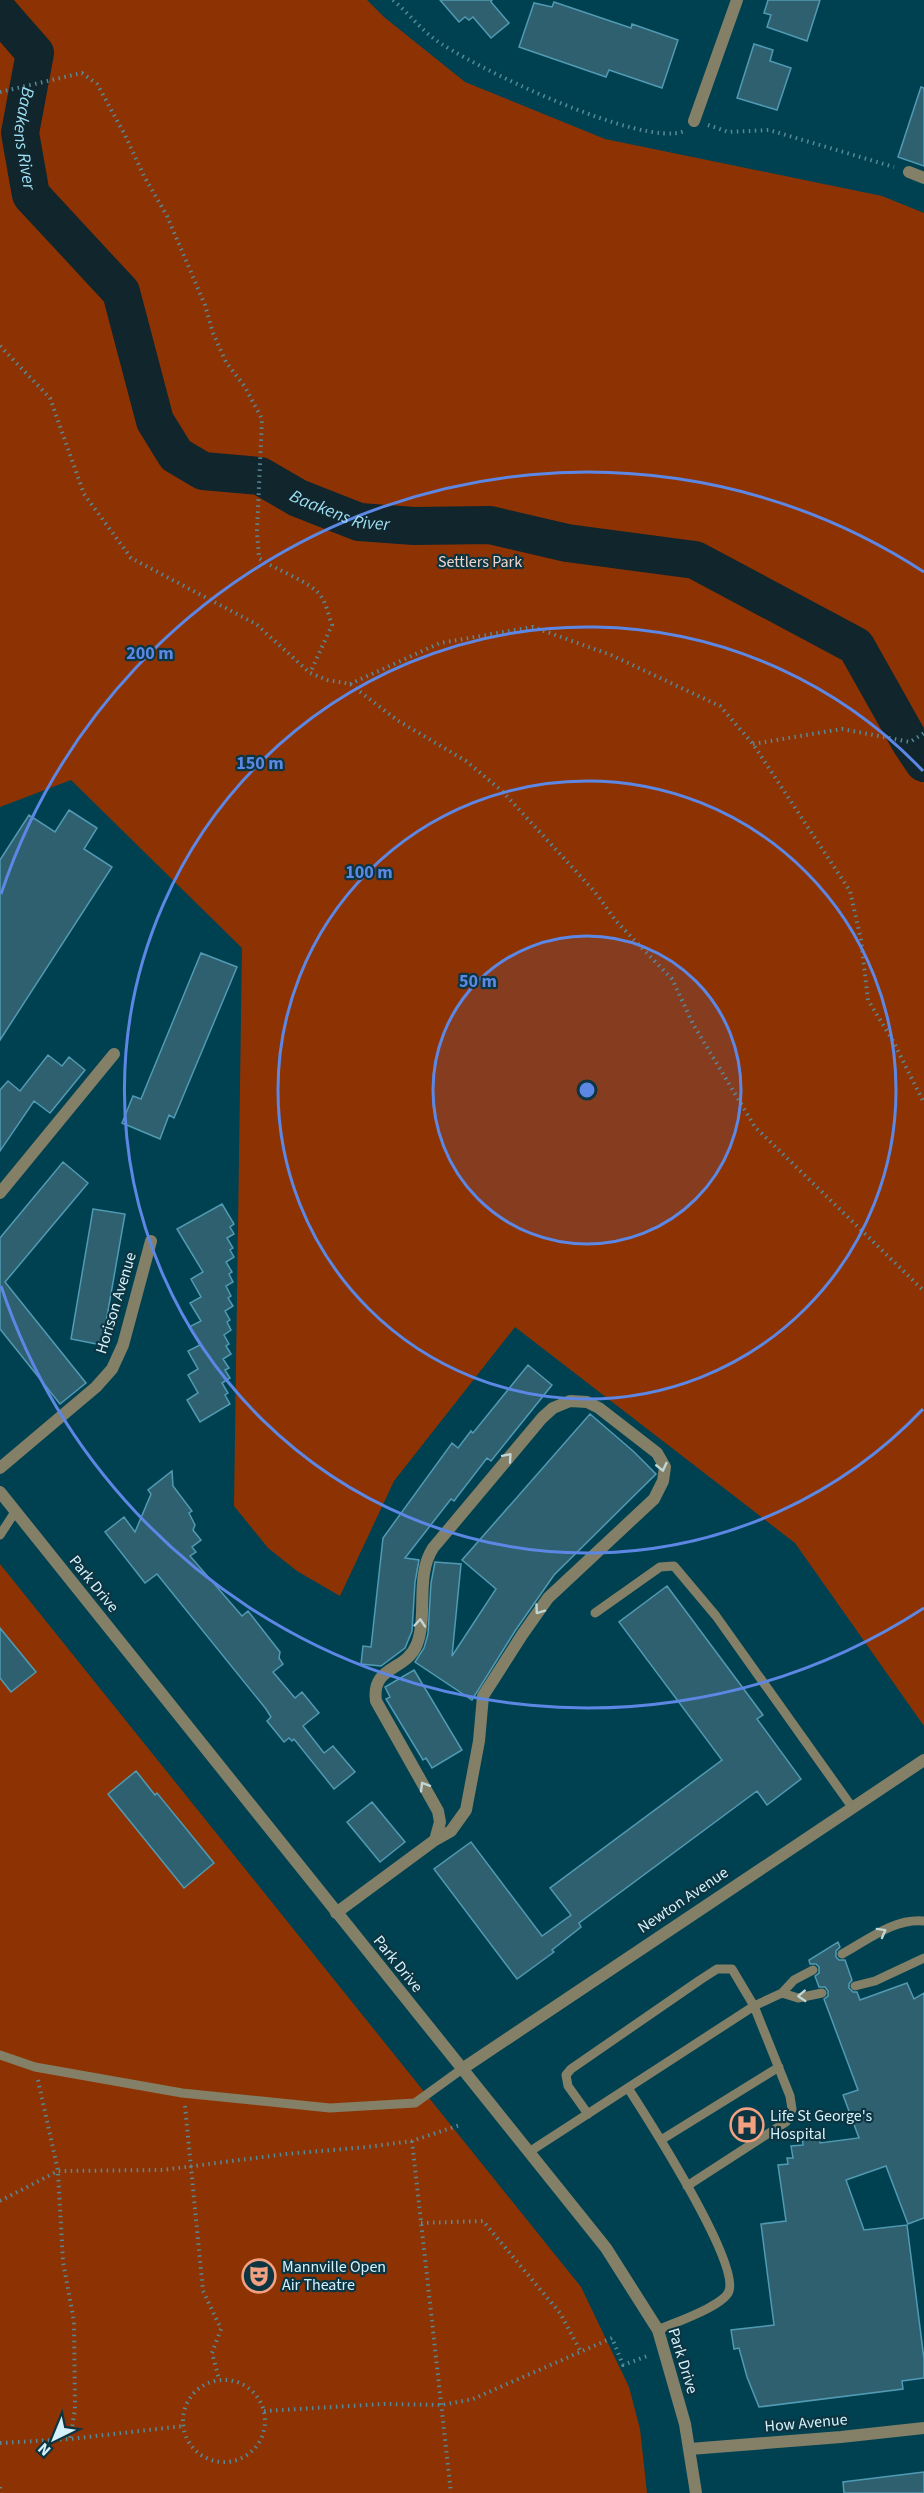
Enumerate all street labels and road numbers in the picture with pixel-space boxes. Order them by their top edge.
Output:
street label: Horison Avenue [90,1249,142,1357]
street label: Park Drive [64,1551,124,1617]
street label: Newton Avenue [633,1861,733,1938]
street label: Park Drive [368,1931,428,1997]
street label: Park Drive [663,2325,703,2397]
street label: How Avenue [764,2408,848,2438]

